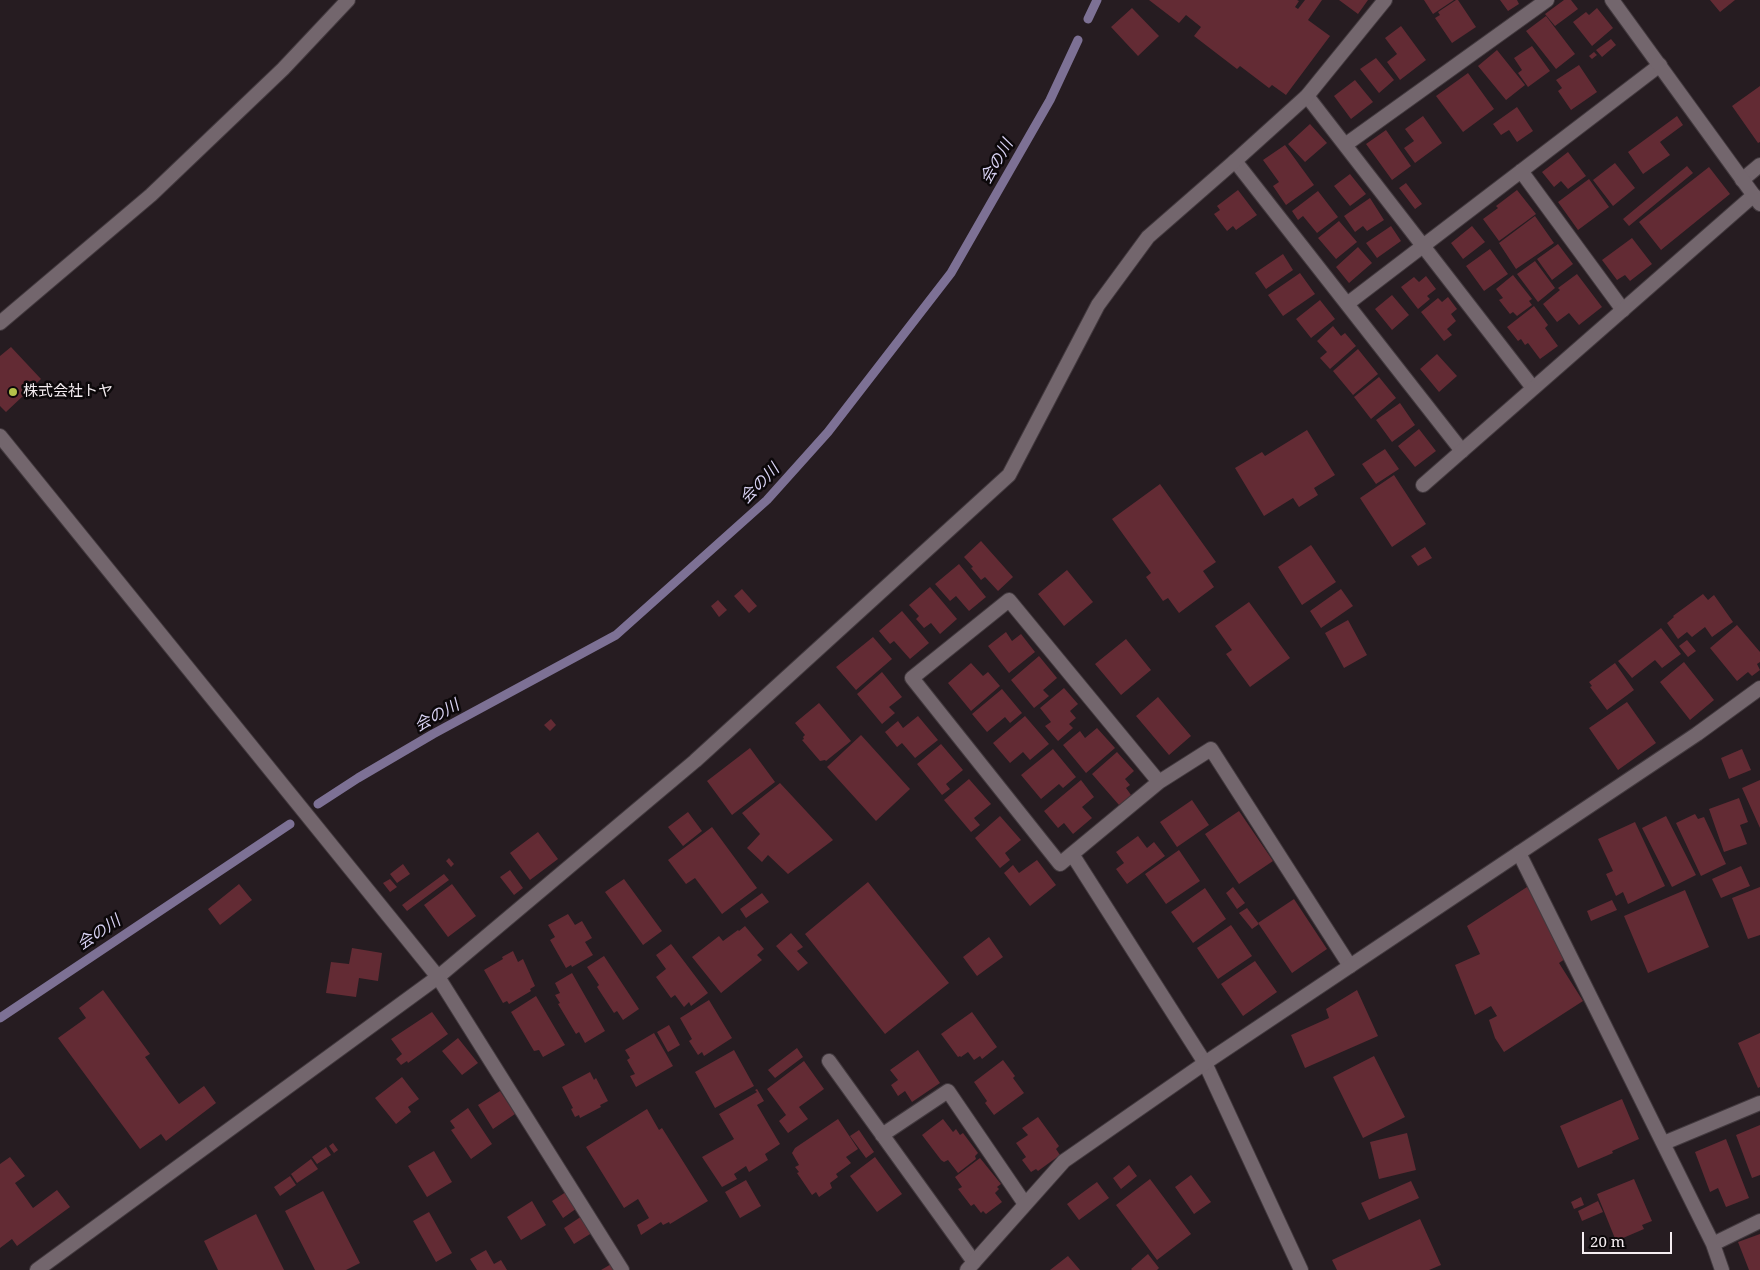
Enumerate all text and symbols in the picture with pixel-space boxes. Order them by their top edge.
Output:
water label: 会の川 [977,136,1017,188]
place label: 株式会社トヤ [23,383,113,401]
marker: 株式会社トヤ [7,386,19,398]
water label: 会の川 [736,460,784,508]
water label: 会の川 [411,696,463,736]
water label: 会の川 [74,912,124,954]
scale bar [1585,1222,1675,1254]
text: 20 m [1590,1231,1625,1251]

